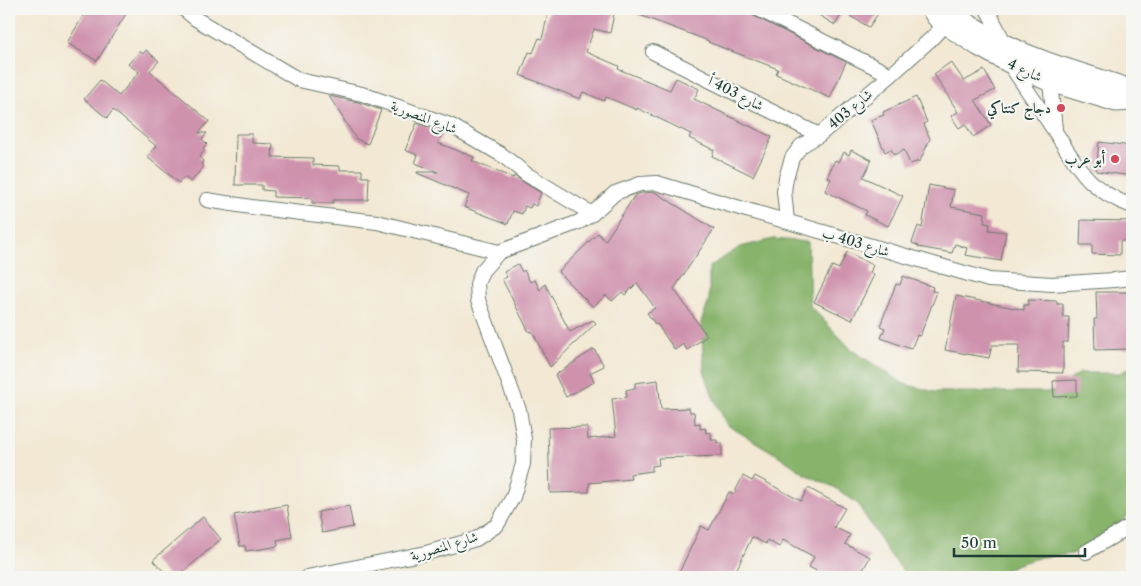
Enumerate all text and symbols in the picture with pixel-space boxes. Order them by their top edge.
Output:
street label: شارع 4 [1004,54,1045,89]
street label: شارع 403 أ [704,71,767,117]
street label: شارع 403 [824,85,878,135]
street label: شارع المنصورية [387,96,460,141]
place label: دجاج كنتاكي [986,99,1051,121]
marker: دجاج كنتاكي [1055,102,1067,114]
place label: أبو عرب [1064,149,1106,169]
marker: أبو عرب [1109,153,1121,165]
street label: شارع 403 ب [819,223,892,264]
scale bar [954,526,1085,558]
street label: شارع المنصورية [408,527,481,568]
text: 50 m [961,533,997,552]

